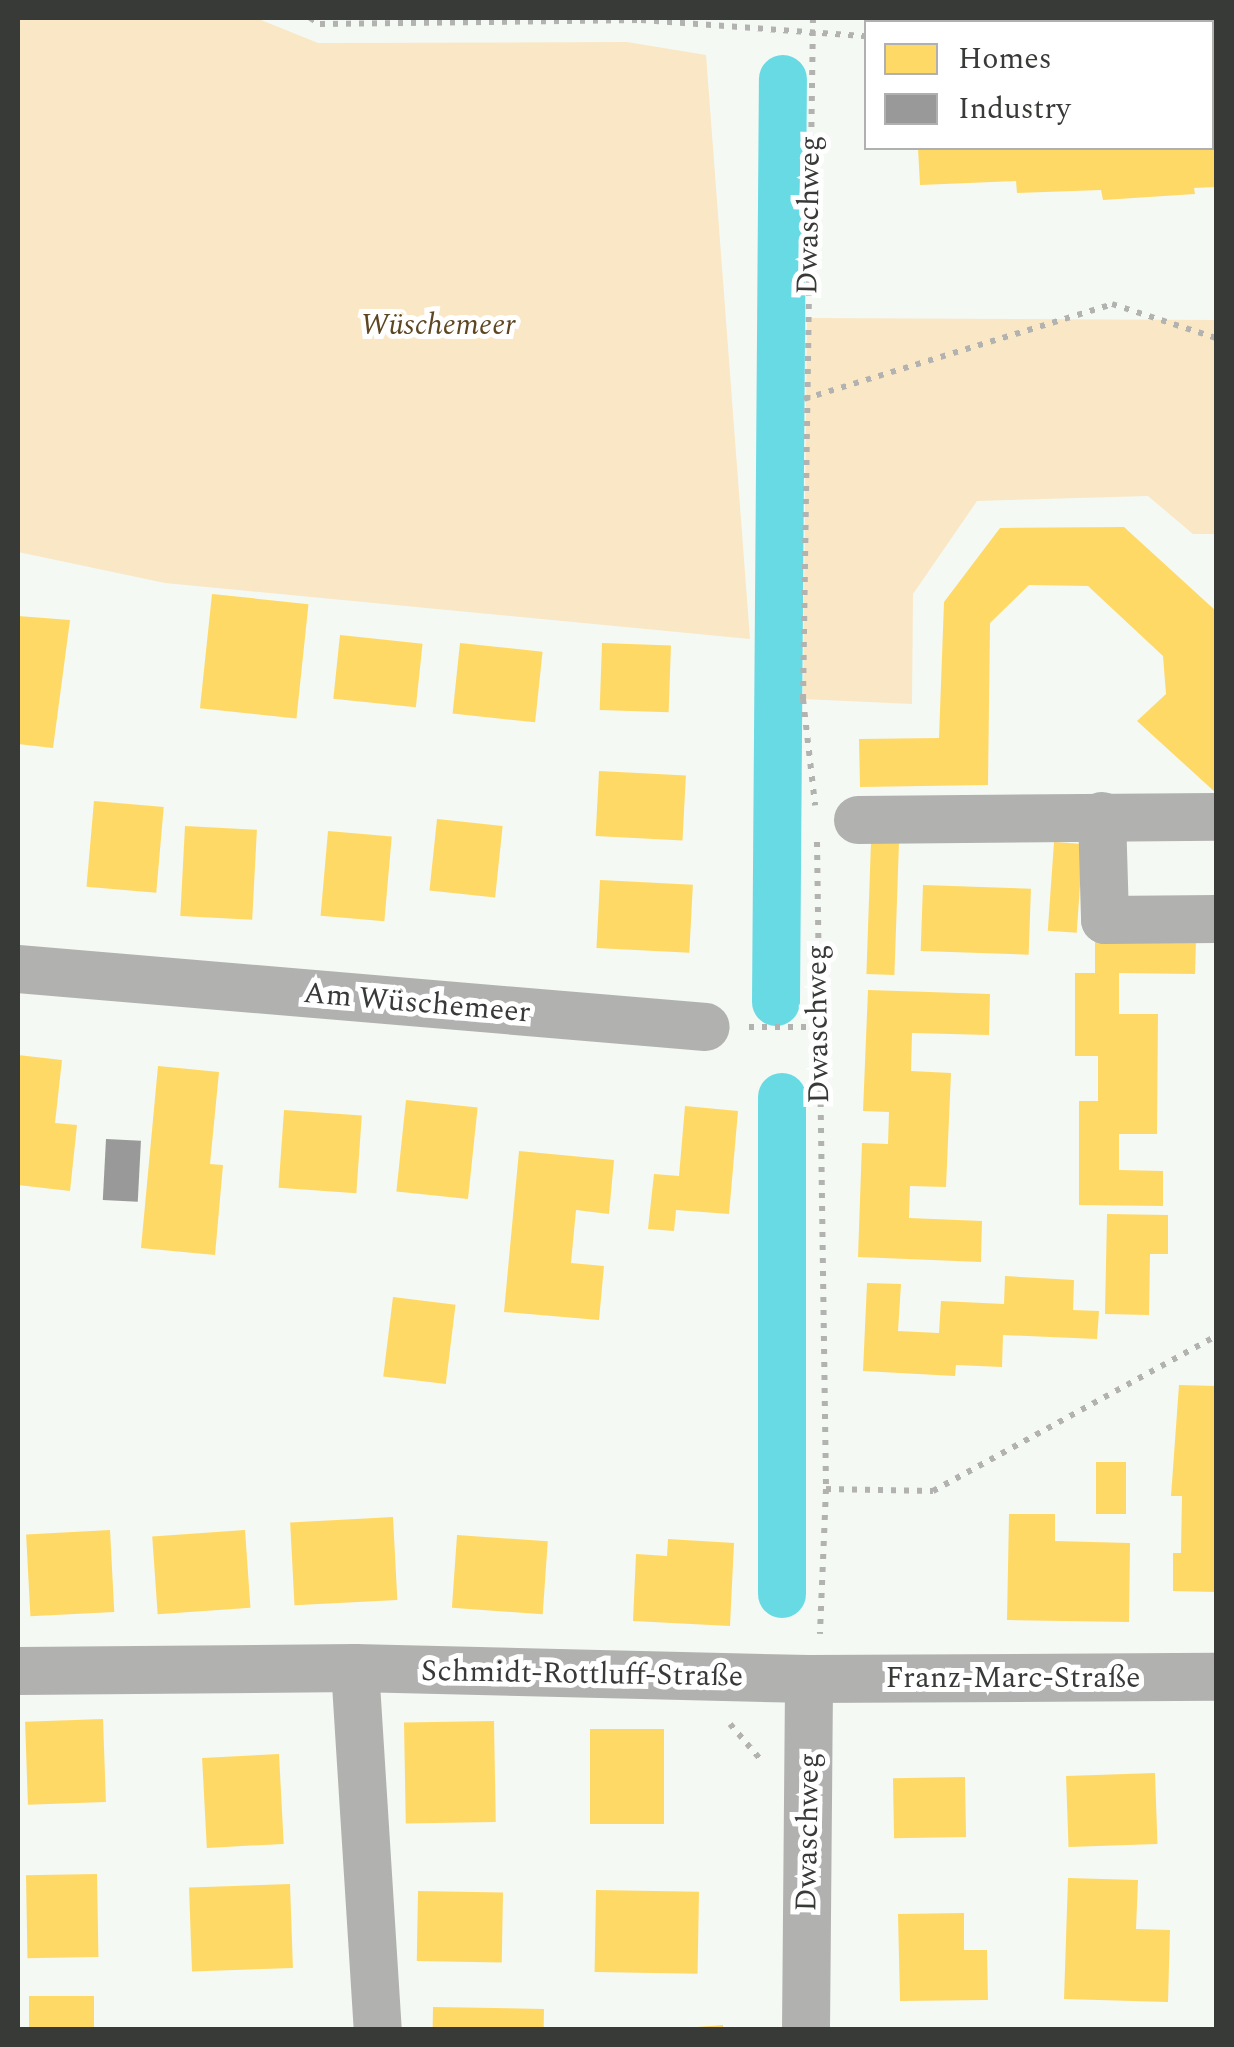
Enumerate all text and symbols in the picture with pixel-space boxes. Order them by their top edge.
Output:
legend [864,20,1214,150]
text: Homes [958,36,1052,82]
text: Industry [958,86,1071,132]
street label: Dwaschweg [790,135,828,295]
park label: Wüschemeer [360,307,516,343]
street label: Dwaschweg [799,944,837,1104]
street label: Am Wüschemeer [302,975,532,1031]
street label: Schmidt-Rottluff-Straße [421,1653,743,1695]
street label: Franz-Marc-Straße [885,1660,1141,1696]
street label: Dwaschweg [789,1752,827,1912]

